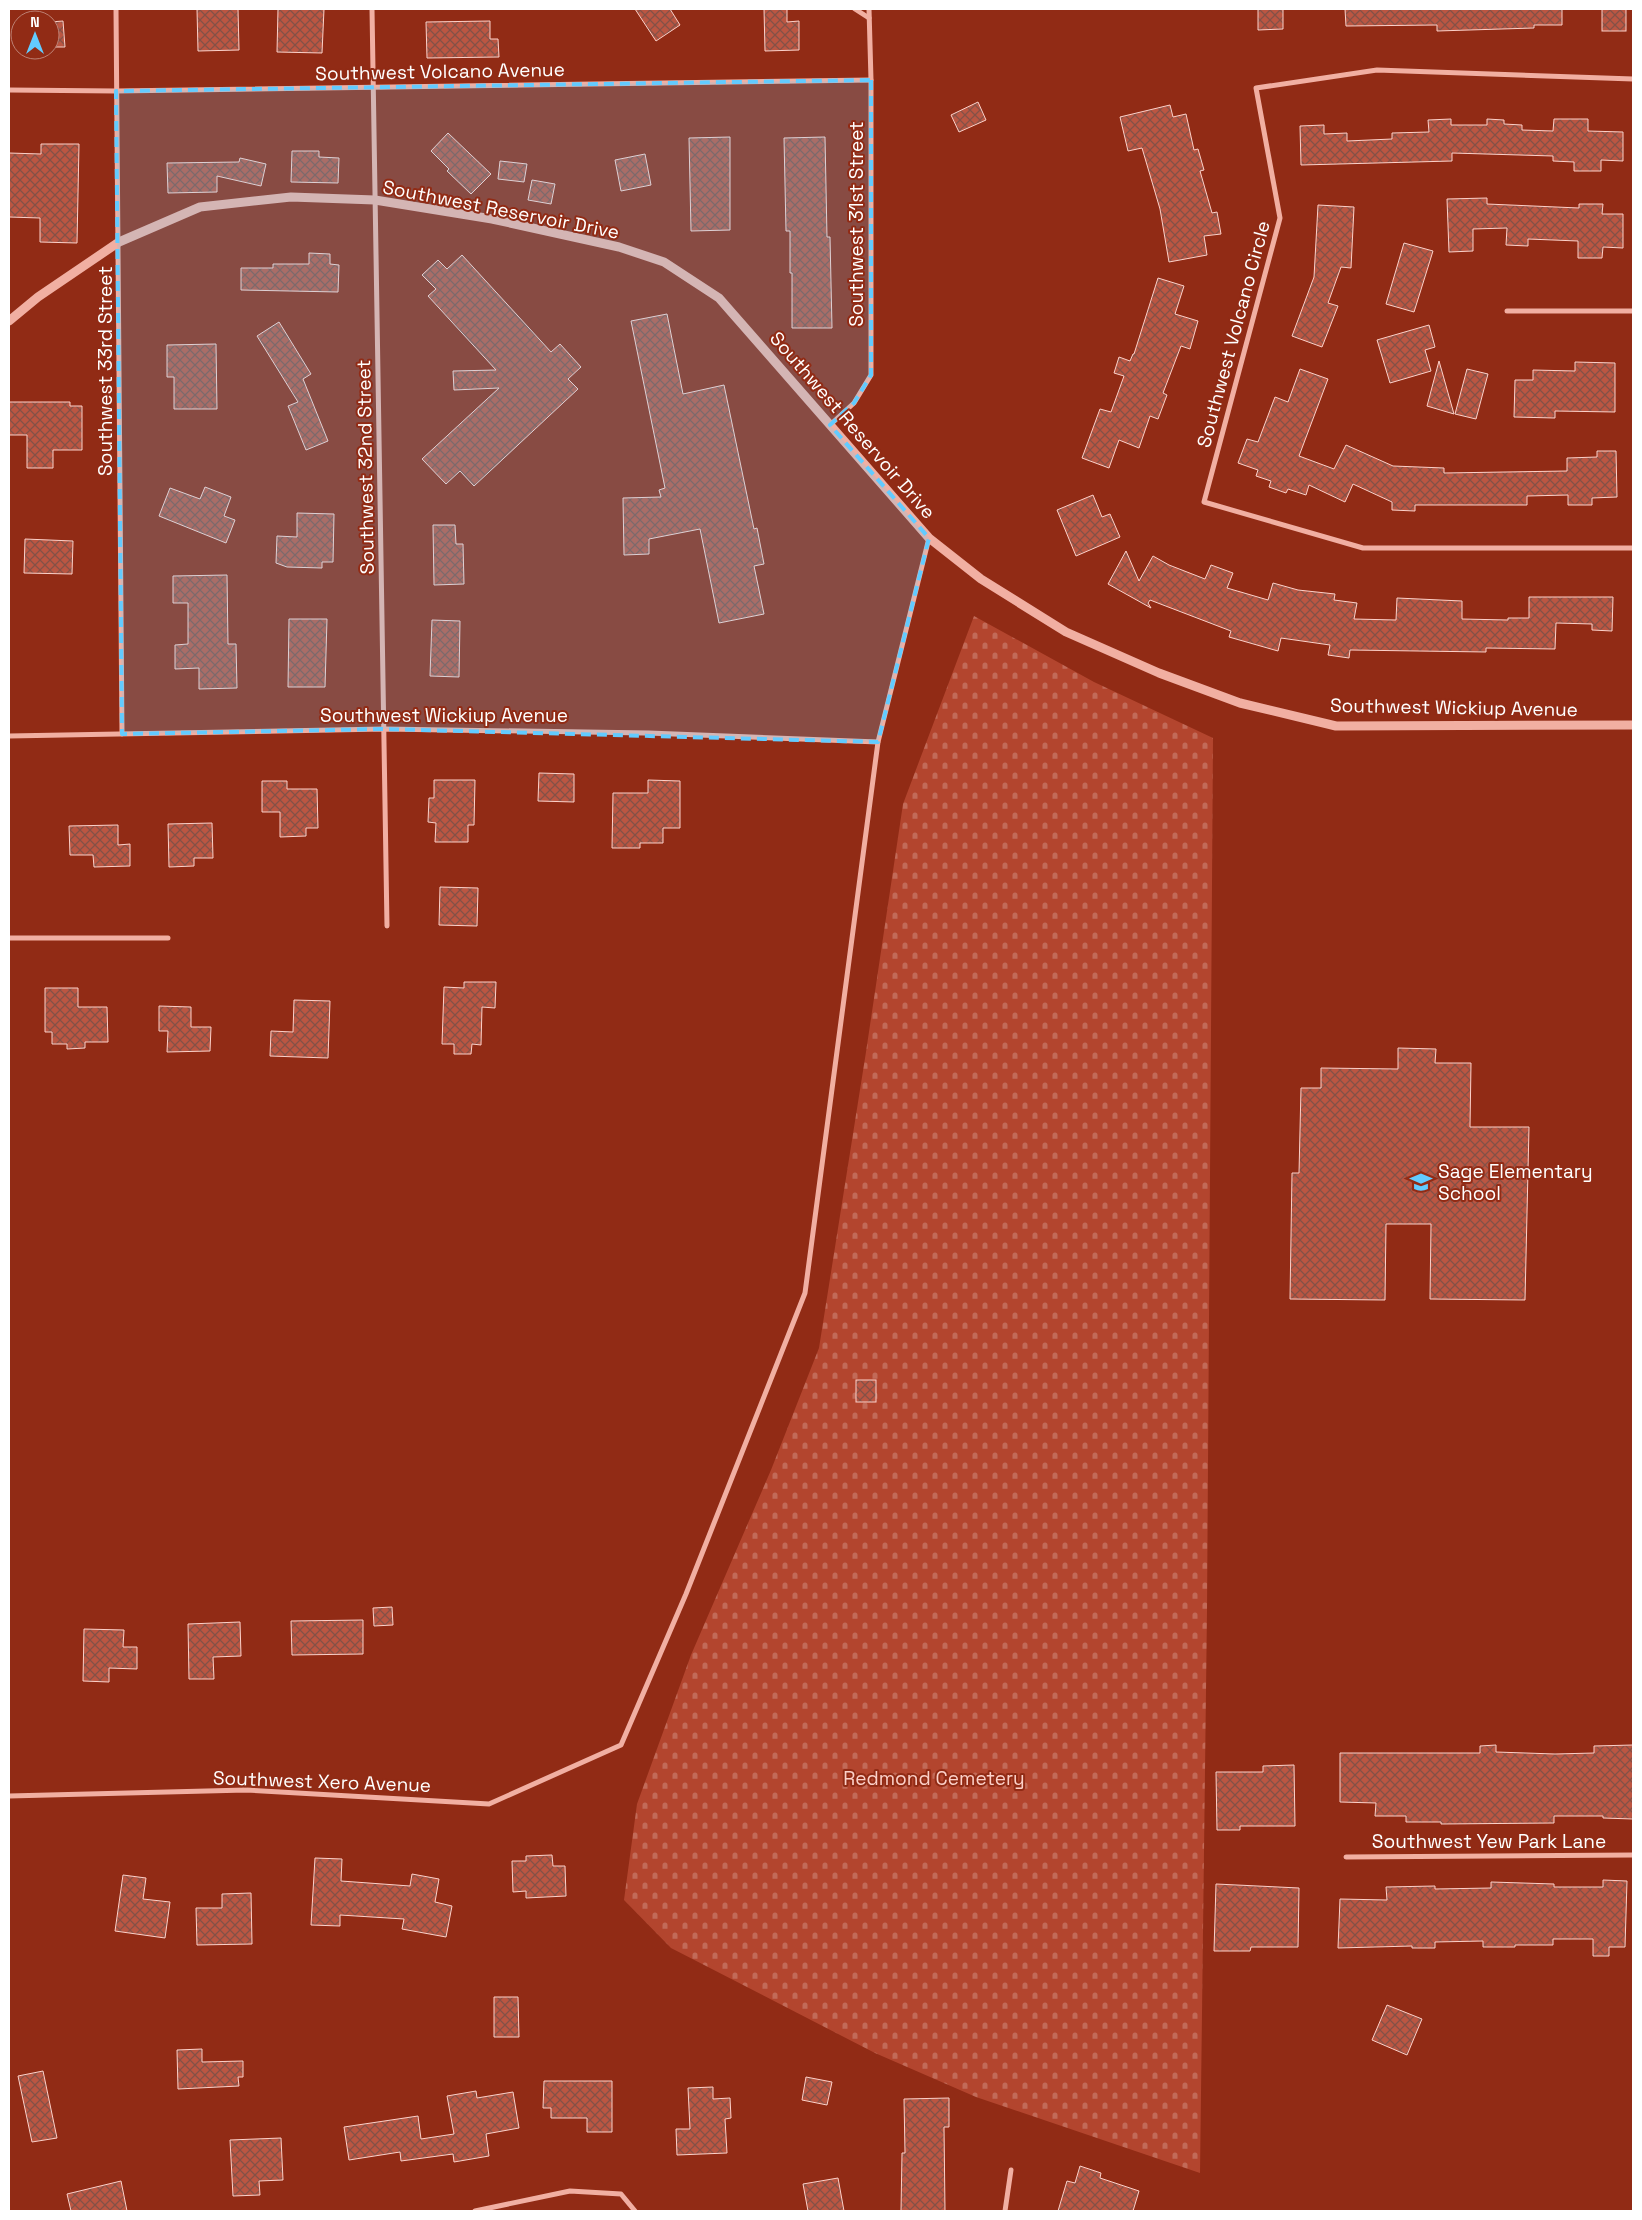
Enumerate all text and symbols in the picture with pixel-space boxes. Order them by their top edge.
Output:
north arrow [10,10,60,60]
text: N [30,13,40,31]
street label: Southwest Volcano Avenue [315,57,565,86]
street label: Southwest 31st Street [844,121,869,327]
street label: Southwest Reservoir Drive [380,174,621,245]
street label: Southwest Volcano Circle [1191,218,1276,450]
street label: Southwest 33rd Street [93,266,118,476]
street label: Southwest Reservoir Drive [764,326,941,524]
street label: Southwest 32nd Street [351,359,380,575]
street label: Southwest Wickiup Avenue [1330,693,1578,722]
street label: Southwest Wickiup Avenue [320,703,568,728]
place label: Sage Elementary School [1438,1159,1593,1206]
school or university icon: Sage Elementary School [1408,1169,1434,1195]
street label: Southwest Xero Avenue [212,1765,432,1798]
park label: Redmond Cemetery [843,1766,1025,1791]
street label: Southwest Yew Park Lane [1372,1829,1606,1854]

